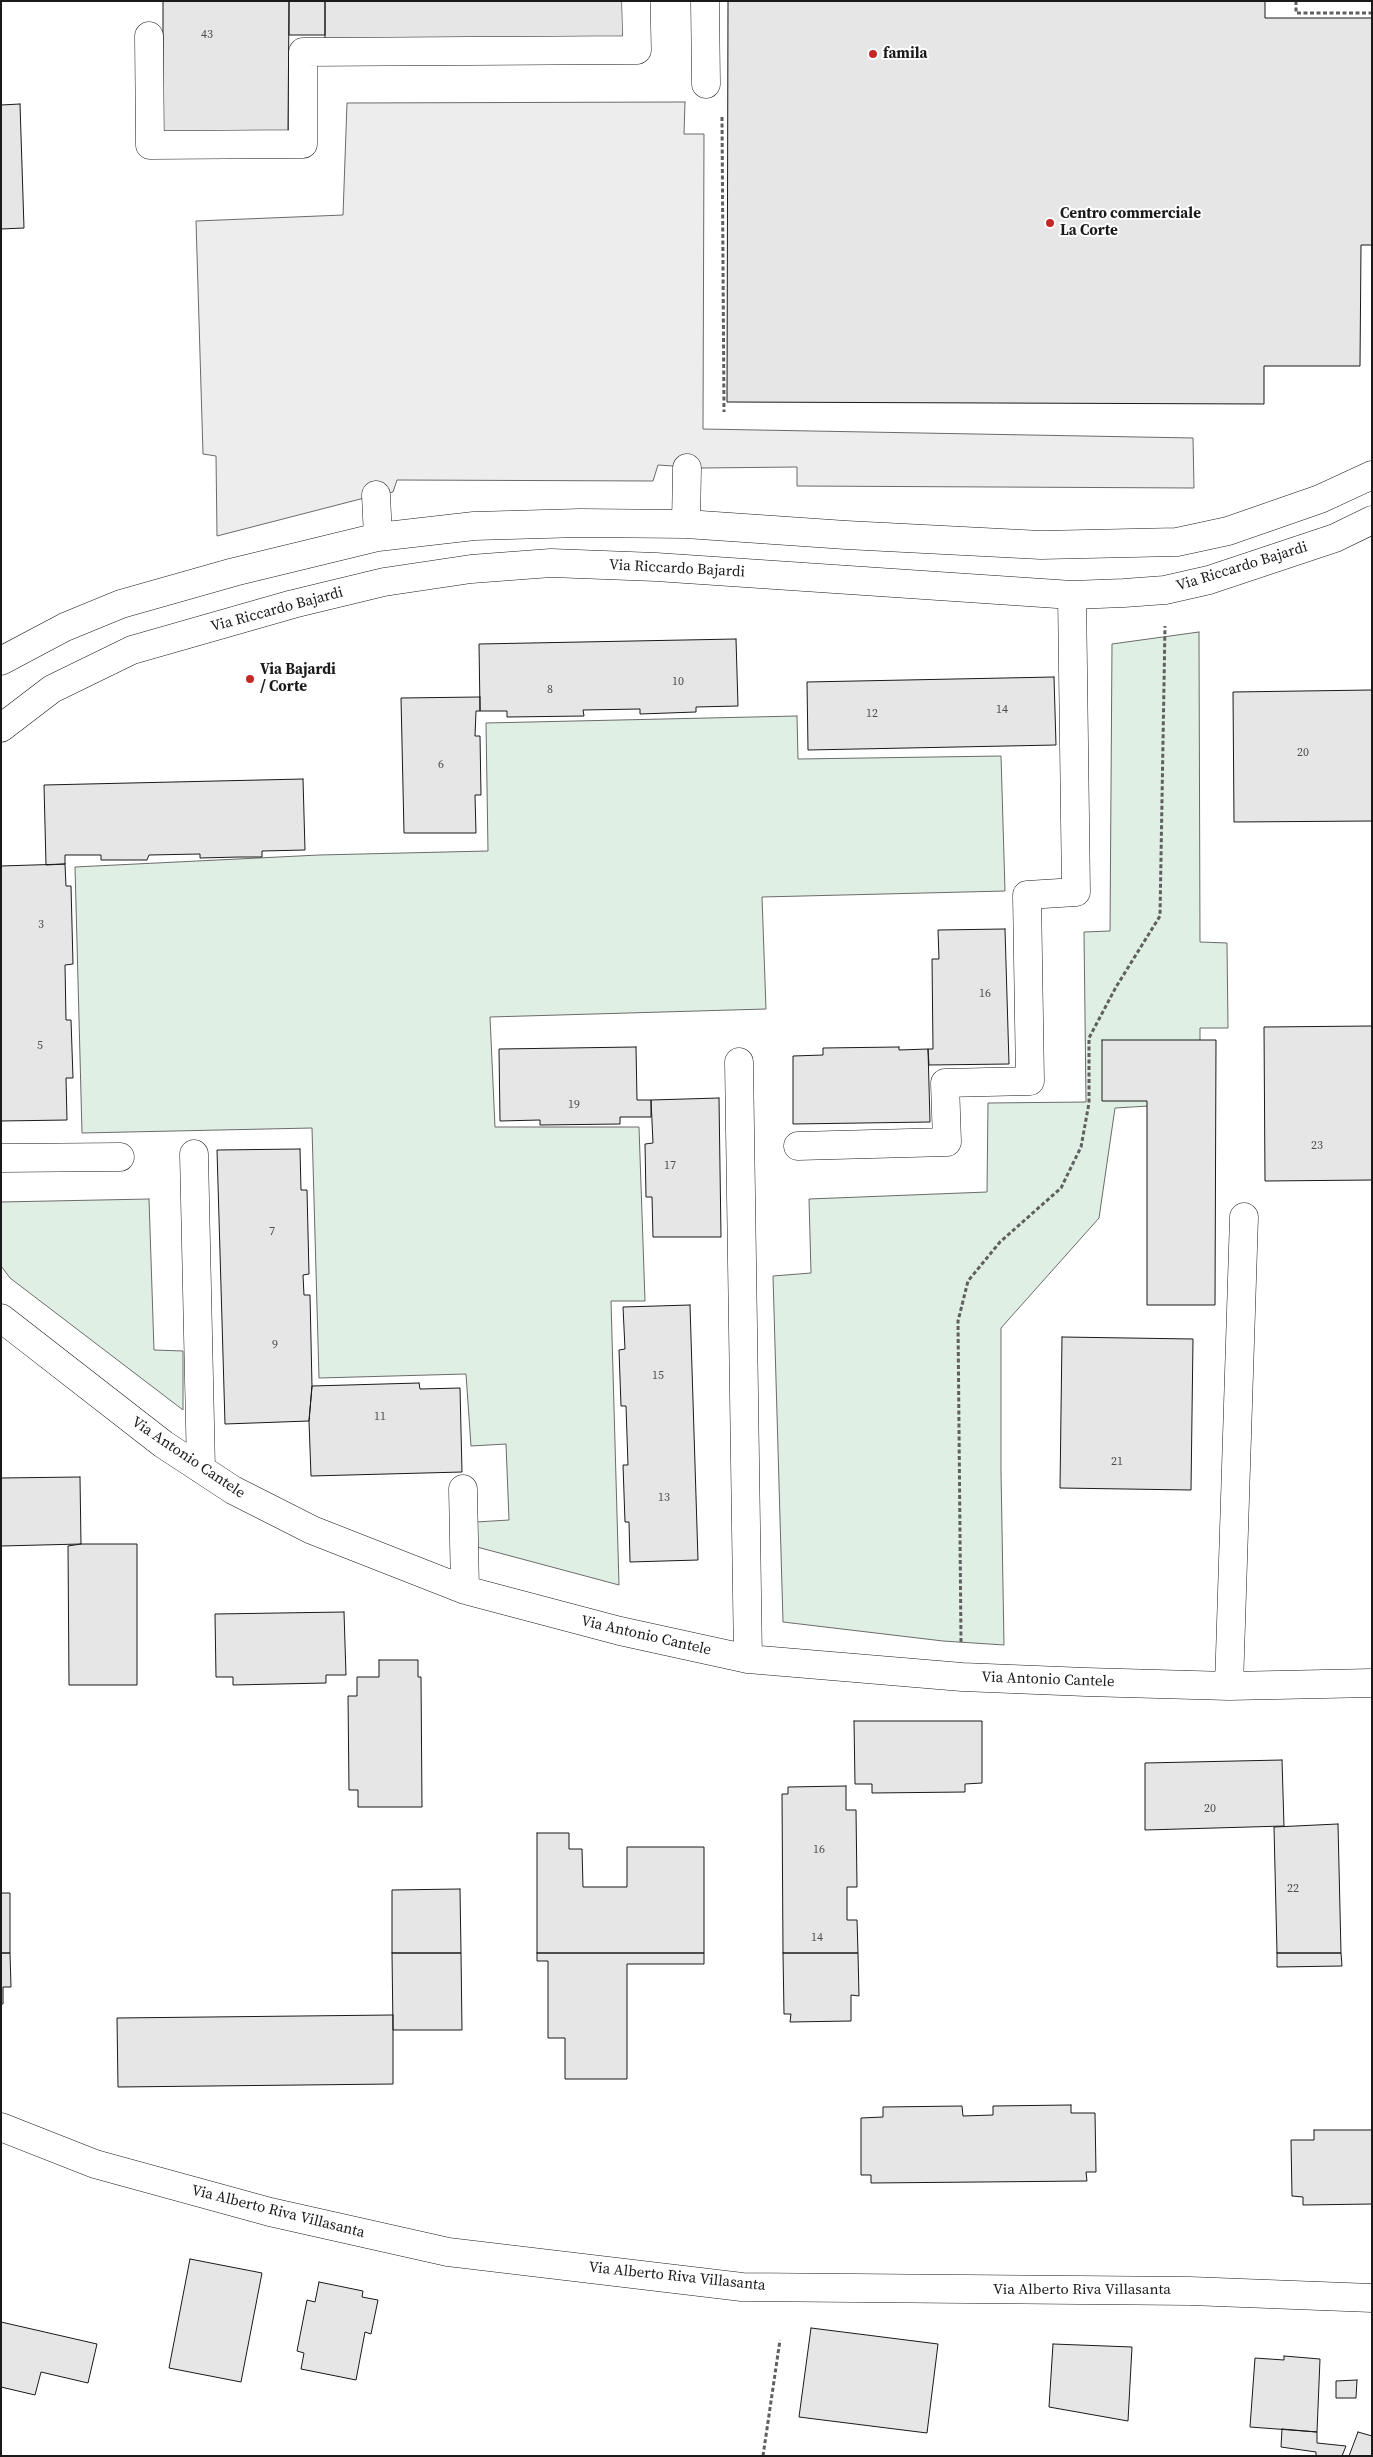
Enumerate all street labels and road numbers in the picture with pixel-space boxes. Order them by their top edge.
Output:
street label: Via Riccardo Bajardi [1174,539,1310,595]
street label: Via Riccardo Bajardi [609,556,745,582]
street label: Via Riccardo Bajardi [209,584,345,636]
street label: Via Antonio Cantele [128,1413,248,1503]
street label: Via Antonio Cantele [579,1612,713,1660]
street label: Via Antonio Cantele [981,1669,1115,1691]
street label: Via Alberto Riva Villasanta [190,2182,366,2242]
street label: Via Alberto Riva Villasanta [588,2259,766,2295]
street label: Via Alberto Riva Villasanta [993,2281,1171,2299]

